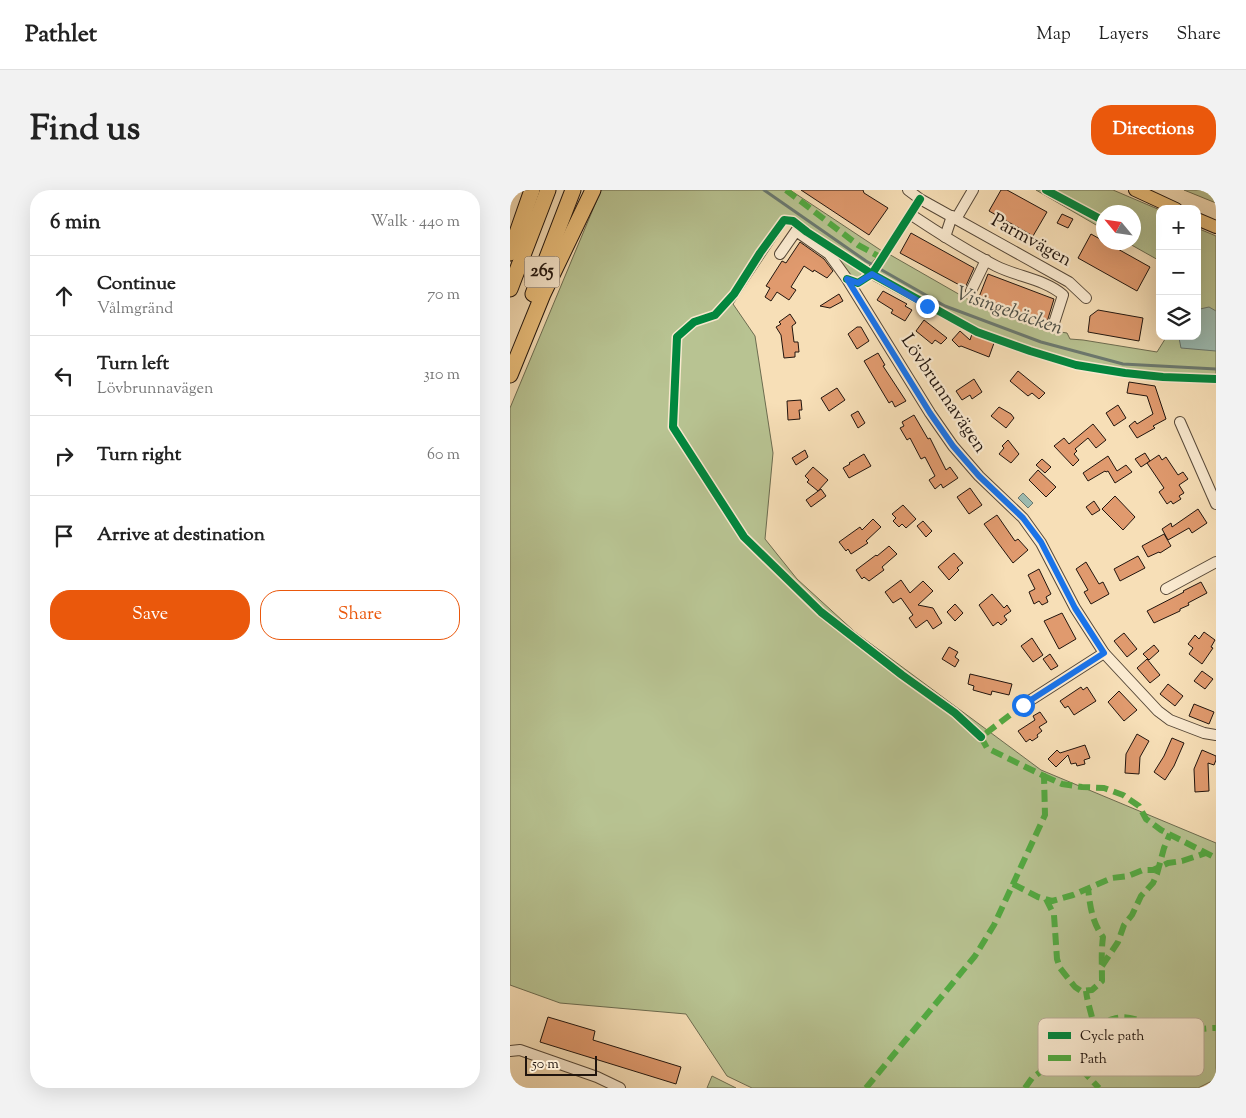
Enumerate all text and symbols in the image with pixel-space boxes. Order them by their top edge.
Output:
text: Pathlet [25,18,97,52]
text: Map [1036,22,1071,48]
text: Layers [1099,22,1149,48]
text: Share [1177,22,1221,48]
text: Find us [30,105,140,156]
button: Directions [1091,105,1216,155]
north arrow [1096,205,1141,250]
map controls [1156,205,1201,340]
button: + [1156,205,1201,250]
text: 6 min [50,208,101,238]
street label: Parmvägen [986,208,1076,274]
text: Walk · 440 m [371,211,460,234]
button: − [1156,250,1201,295]
road number: 265 [525,256,560,288]
text: Continue [97,271,176,298]
water label: Visingebäcken [952,280,1067,344]
icon: ahead [50,282,78,310]
text: 70 m [427,284,460,307]
route end [916,295,939,318]
button: layers [1156,295,1201,340]
text: Vålmgränd [97,298,173,321]
street label: Lövbrunnavägen [893,329,993,459]
text: Turn left [97,351,169,378]
icon: left [50,362,78,390]
text: 310 m [423,364,460,387]
text: Lövbrunnavägen [97,378,213,401]
icon: right [50,442,78,470]
text: Turn right [97,442,181,469]
text: 60 m [427,444,460,467]
icon: arrive [50,522,78,550]
text: Arrive at destination [97,522,265,549]
button: Save [50,590,250,640]
button: Share [260,590,460,640]
route start [1012,694,1035,717]
legend [1038,1018,1204,1076]
text: Cycle path [1080,1027,1144,1047]
text: Path [1080,1050,1107,1070]
scale bar [525,1053,598,1076]
text: 50 m [532,1055,559,1075]

